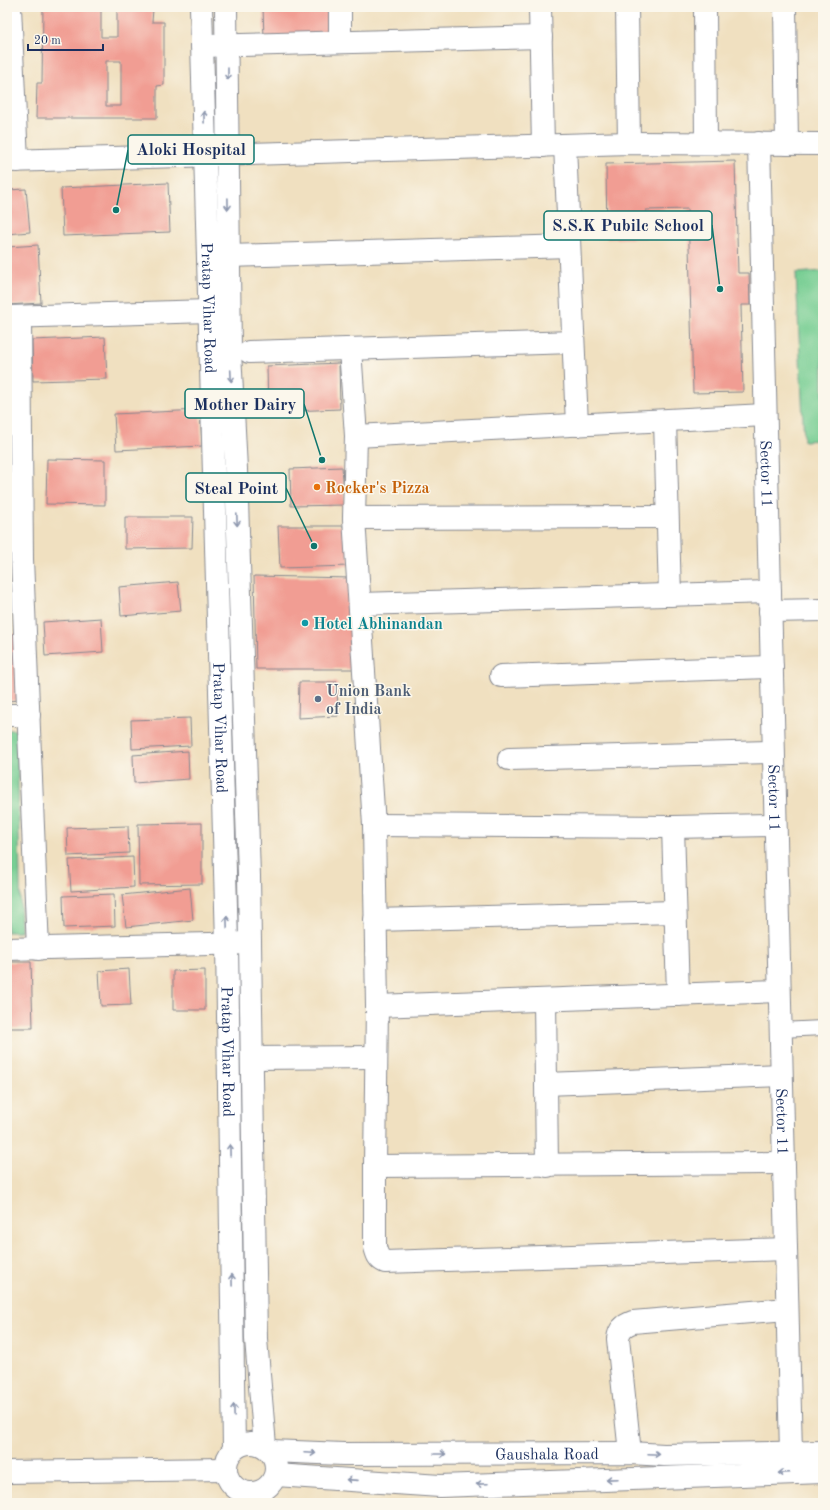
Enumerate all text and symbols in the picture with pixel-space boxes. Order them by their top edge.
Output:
scale bar [28,26,103,52]
text: 20 m [34,35,61,47]
one-way arrow [224,67,232,80]
one-way arrow [200,111,208,124]
callout: Aloki Hospital [128,135,254,164]
text: Aloki Hospital [136,142,246,159]
one-way arrow [225,197,232,210]
callout: S.S.K Pubilc School [544,211,712,240]
text: S.S.K Pubilc School [552,218,704,235]
street label: Pratap Vihar Road [198,242,217,374]
one-way arrow [228,369,235,382]
callout: Mother Dairy [185,389,304,418]
text: Mother Dairy [194,397,297,414]
street label: Sector 11 [756,440,774,508]
callout: Steal Point [186,473,286,502]
text: Steal Point [194,481,278,498]
place label: Rocker's Pizza [325,481,430,497]
marker: Rocker's Pizza [312,482,322,492]
one-way arrow [233,513,241,526]
place label: Hotel Abhinandan [313,617,443,633]
marker: Hotel Abhinandan [300,618,310,628]
street label: Pratap Vihar Road [209,662,229,793]
place label: Union Bank of India [326,684,411,718]
marker: Union Bank of India [313,694,323,704]
street label: Sector 11 [764,764,782,832]
one-way arrow [223,916,230,929]
street label: Pratap Vihar Road [218,986,235,1117]
street label: Sector 11 [772,1088,790,1156]
one-way arrow [226,1144,234,1157]
one-way arrow [228,1274,236,1287]
one-way arrow [230,1404,238,1417]
street label: Gaushala Road [495,1447,599,1463]
one-way arrow [303,1449,316,1457]
one-way arrow [433,1450,446,1458]
one-way arrow [647,1451,660,1458]
one-way arrow [778,1469,791,1477]
one-way arrow [346,1476,359,1484]
one-way arrow [606,1476,619,1483]
one-way arrow [476,1480,489,1488]

